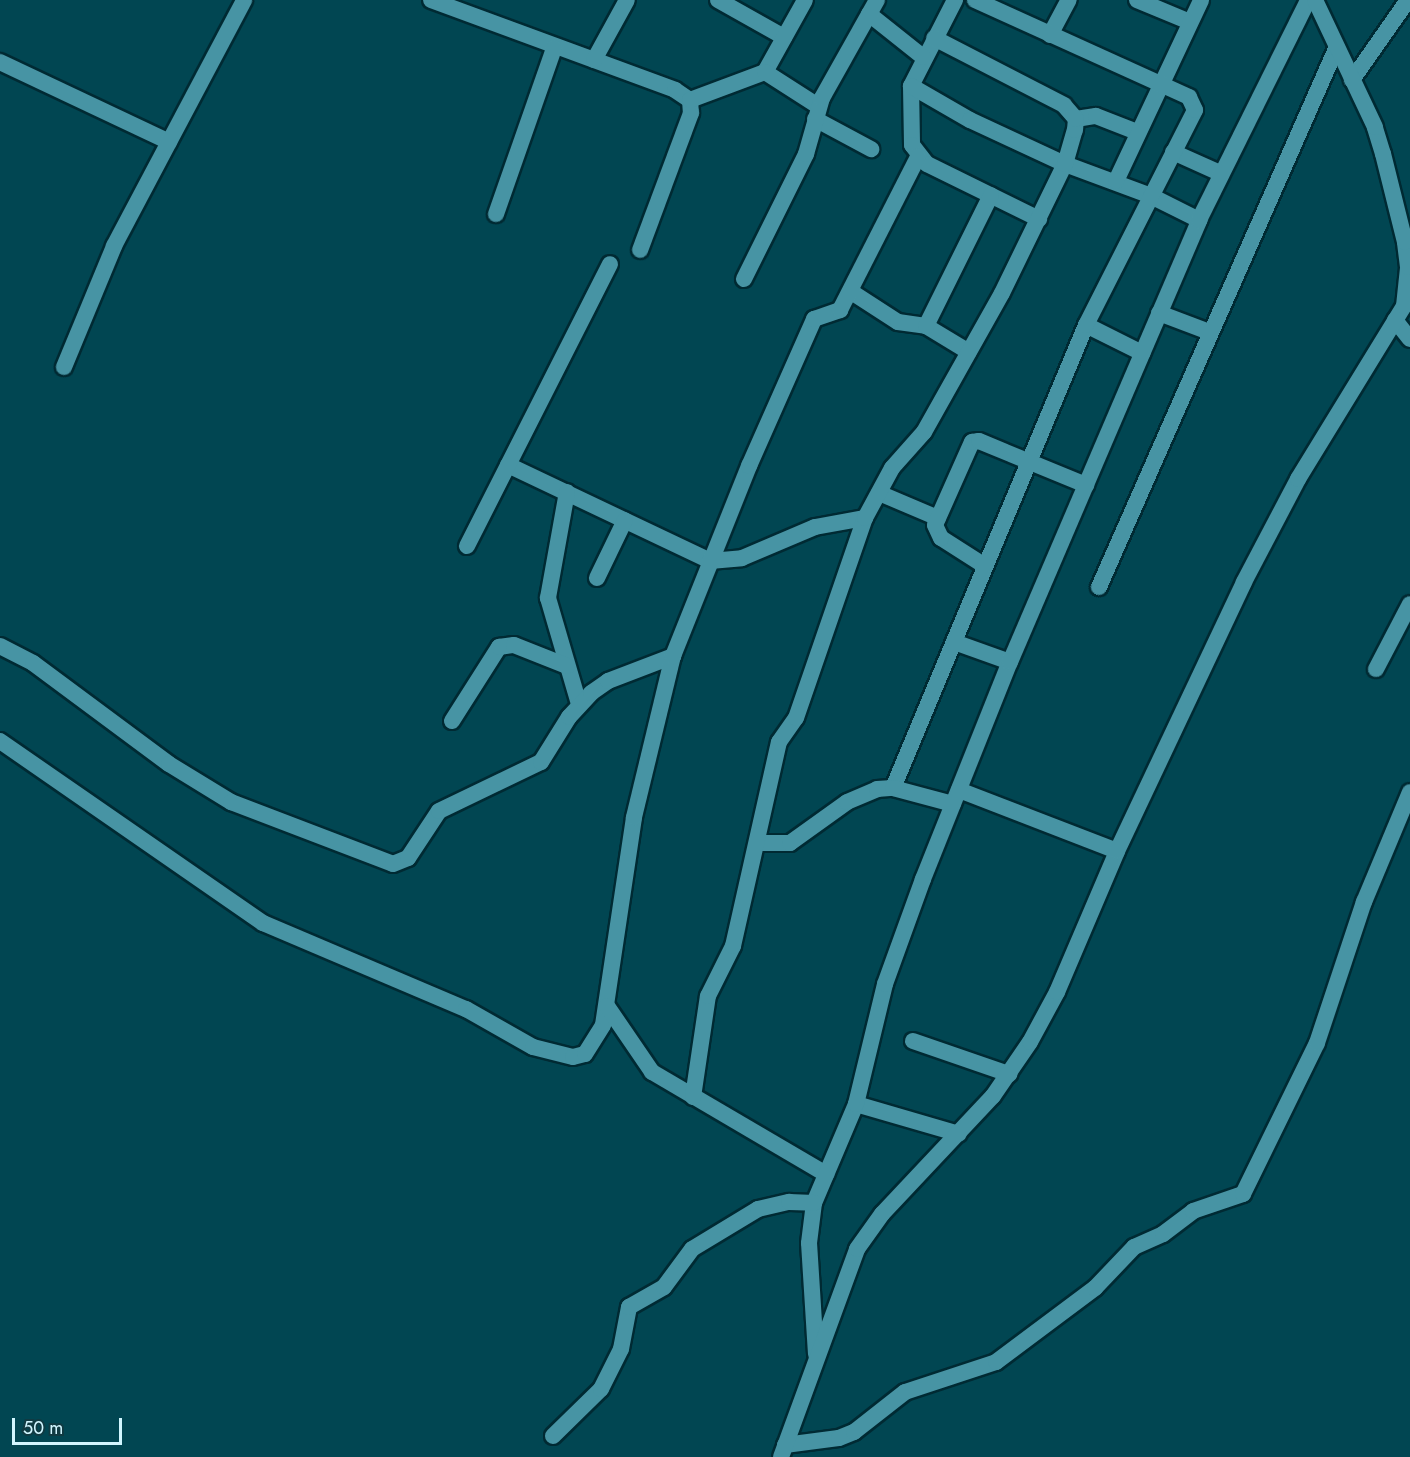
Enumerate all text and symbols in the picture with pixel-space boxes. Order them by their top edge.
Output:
scale bar [15,1406,124,1444]
text: 50 m [23,1415,63,1441]

